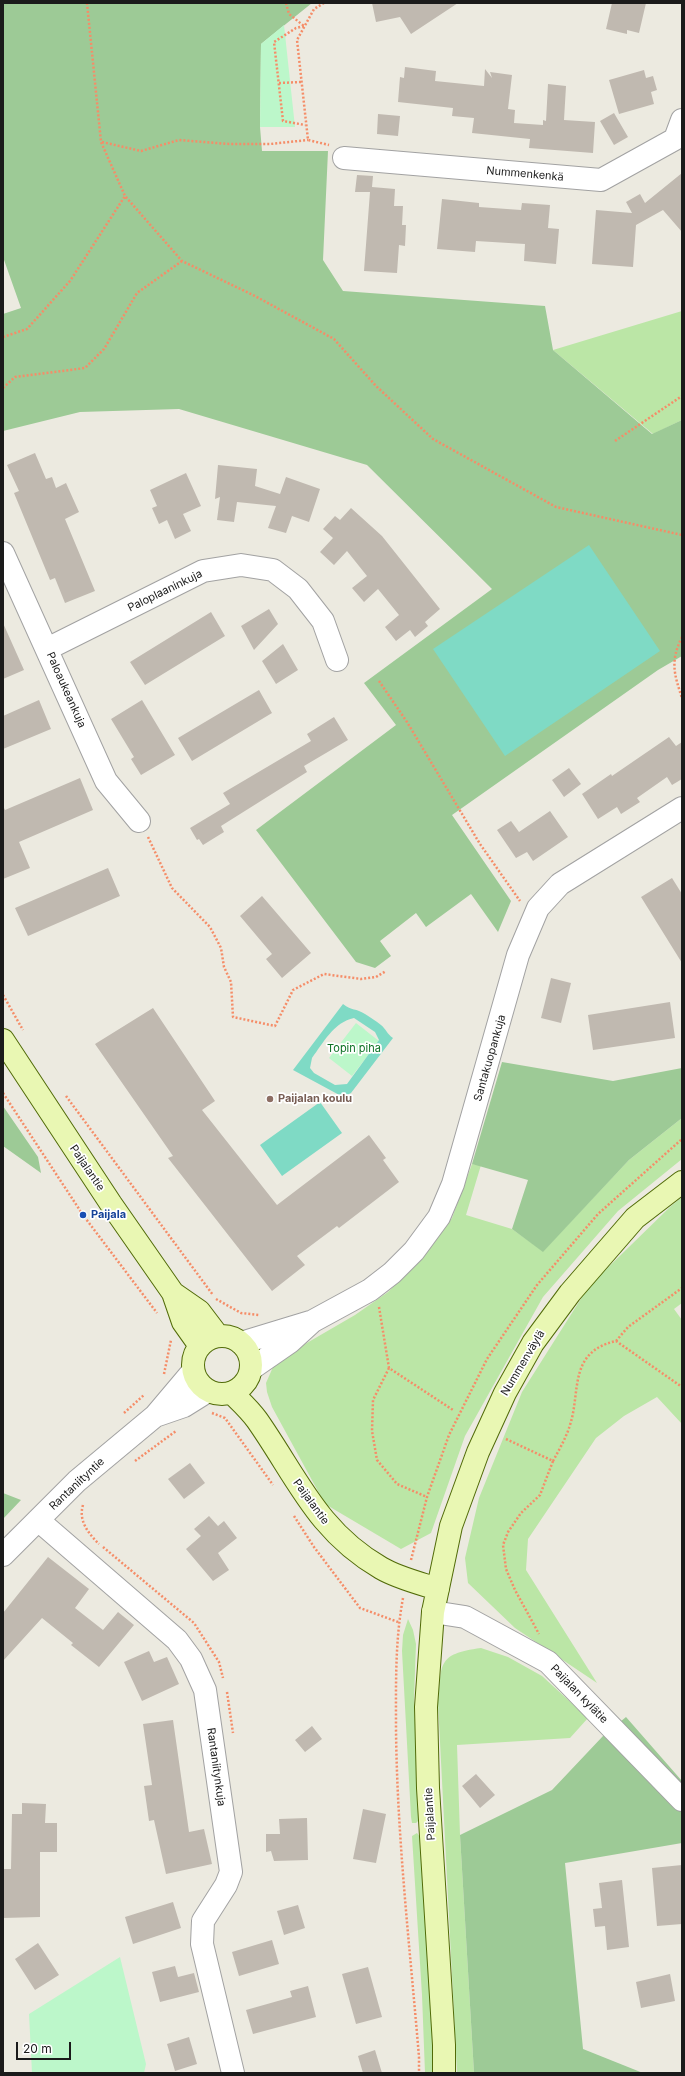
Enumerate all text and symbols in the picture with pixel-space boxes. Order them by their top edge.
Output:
street label: Nummenkenkä [486,164,564,184]
street label: Paloplaaninkuja [126,567,204,615]
street label: Paloaukeankuja [43,650,89,730]
street label: Santakuopankuja [471,1013,509,1103]
park label: Topin piha [327,1042,381,1056]
place label: Paijalan koulu [278,1092,352,1106]
marker: Paijalan koulu [265,1094,275,1104]
street label: Paijalantie [67,1142,107,1194]
place label: Paijala [91,1208,126,1222]
marker: Paijala [78,1210,88,1220]
street label: Nummenväylä [498,1328,548,1398]
street label: Rantaniityntie [47,1455,107,1513]
street label: Paijalantie [290,1477,332,1527]
street label: Paijalan kylätie [548,1662,610,1726]
street label: Rantaniitynkuja [204,1727,228,1807]
street label: Paijalantie [422,1787,438,1841]
scale bar [18,2034,73,2060]
text: 20 m [23,2041,52,2056]

